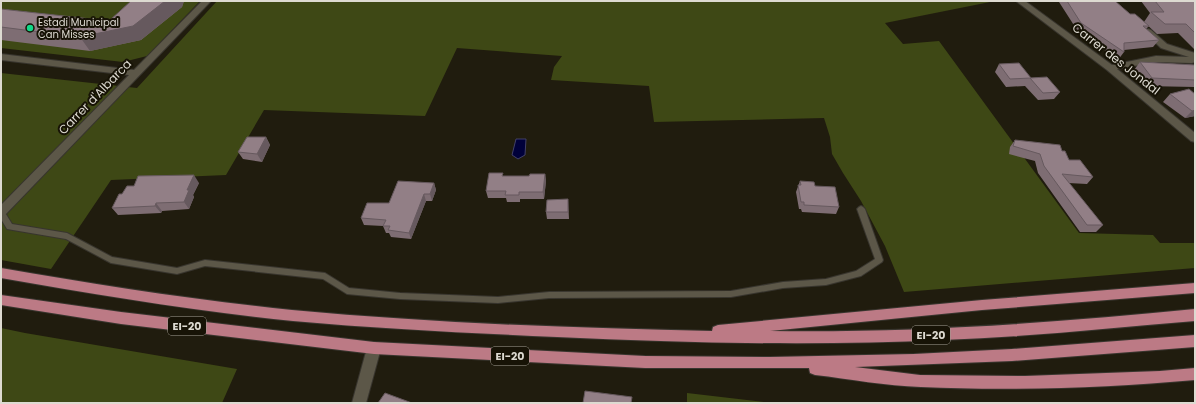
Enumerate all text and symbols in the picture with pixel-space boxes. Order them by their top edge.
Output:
place label: Estadi Municipal Can Misses [38,15,119,42]
street label: Carrer des Jondal [1069,19,1164,98]
marker: Estadi Municipal Can Misses [25,23,35,33]
street label: Carrer d'Albarca [54,55,135,138]
road number: EI-20 [168,317,206,335]
road number: EI-20 [912,326,950,344]
road number: EI-20 [491,347,529,365]

